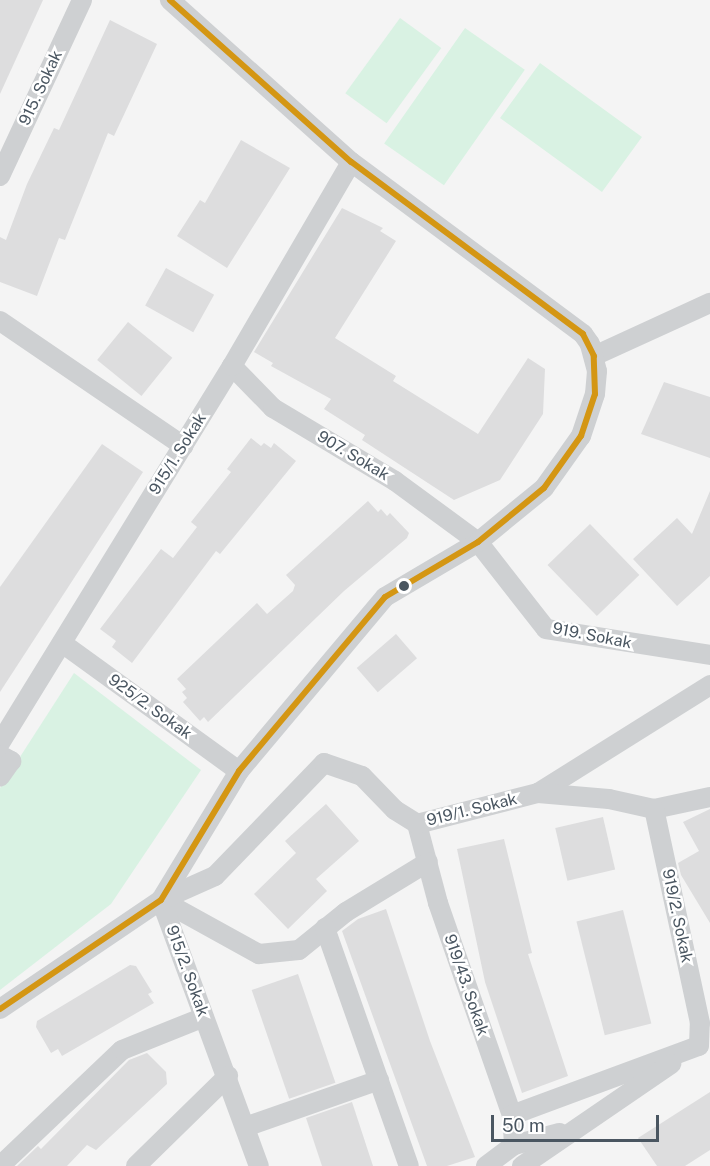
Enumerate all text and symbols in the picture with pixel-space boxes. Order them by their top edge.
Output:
street label: 915. Sokak [15,47,67,129]
street label: 915/1. Sokak [145,410,211,498]
street label: 907. Sokak [313,427,393,485]
unlabelled marker [398,580,410,592]
street label: 919. Sokak [551,619,633,653]
street label: 925/2. Sokak [104,670,196,744]
street label: 919/1. Sokak [425,789,519,831]
street label: 919/2. Sokak [658,867,696,965]
street label: 915/2. Sokak [162,923,212,1019]
street label: 919/43. Sokak [440,932,492,1038]
scale bar [494,1103,662,1141]
text: 50 m [502,1115,545,1136]

